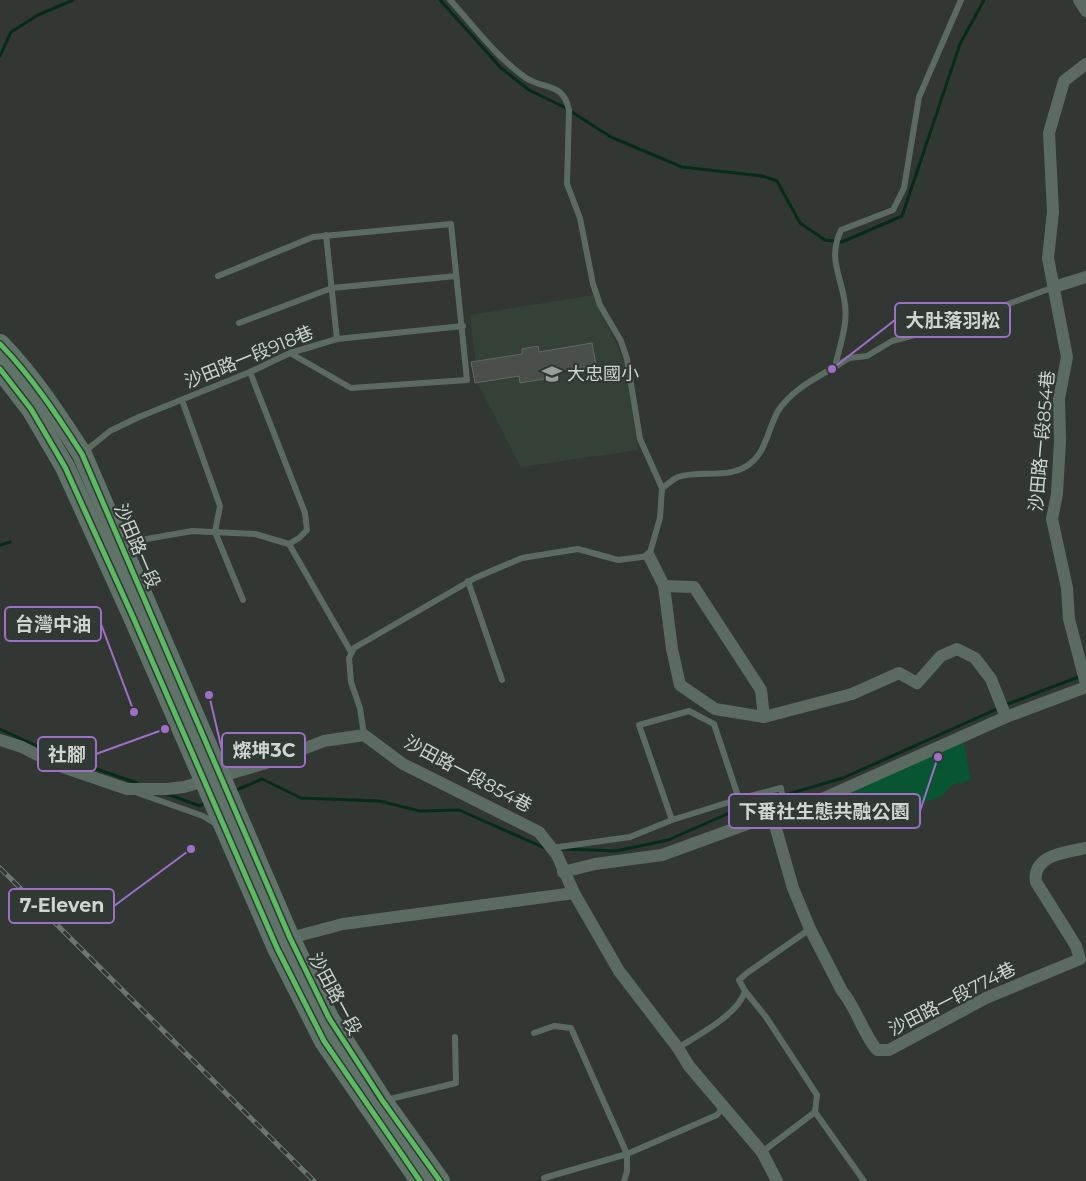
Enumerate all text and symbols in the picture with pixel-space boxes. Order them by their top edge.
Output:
callout: 大肚落羽松 [895,303,1010,337]
text: 大肚落羽松 [905,309,1001,332]
street label: 沙田路一段918巷 [181,321,317,393]
school or university icon: 大忠國小 [541,363,563,385]
place label: 大忠國小 [567,363,639,385]
street label: 沙田路一段854巷 [1025,370,1059,512]
street label: 沙田路一段 [109,500,165,592]
callout: 台灣中油 [5,607,101,641]
text: 台灣中油 [15,613,91,636]
street label: 沙田路一段854巷 [400,731,536,817]
callout: 燦坤3C [222,733,305,767]
callout: 社腳 [38,737,96,771]
text: 燦坤3C [232,739,296,762]
text: 社腳 [48,743,86,766]
callout: 下番社生態共融公園 [729,794,920,828]
text: 下番社生態共融公園 [738,800,910,823]
callout: 7-Eleven [9,889,114,923]
text: 7-Eleven [20,894,104,917]
street label: 沙田路一段 [304,949,366,1039]
street label: 沙田路一段774巷 [885,957,1019,1041]

